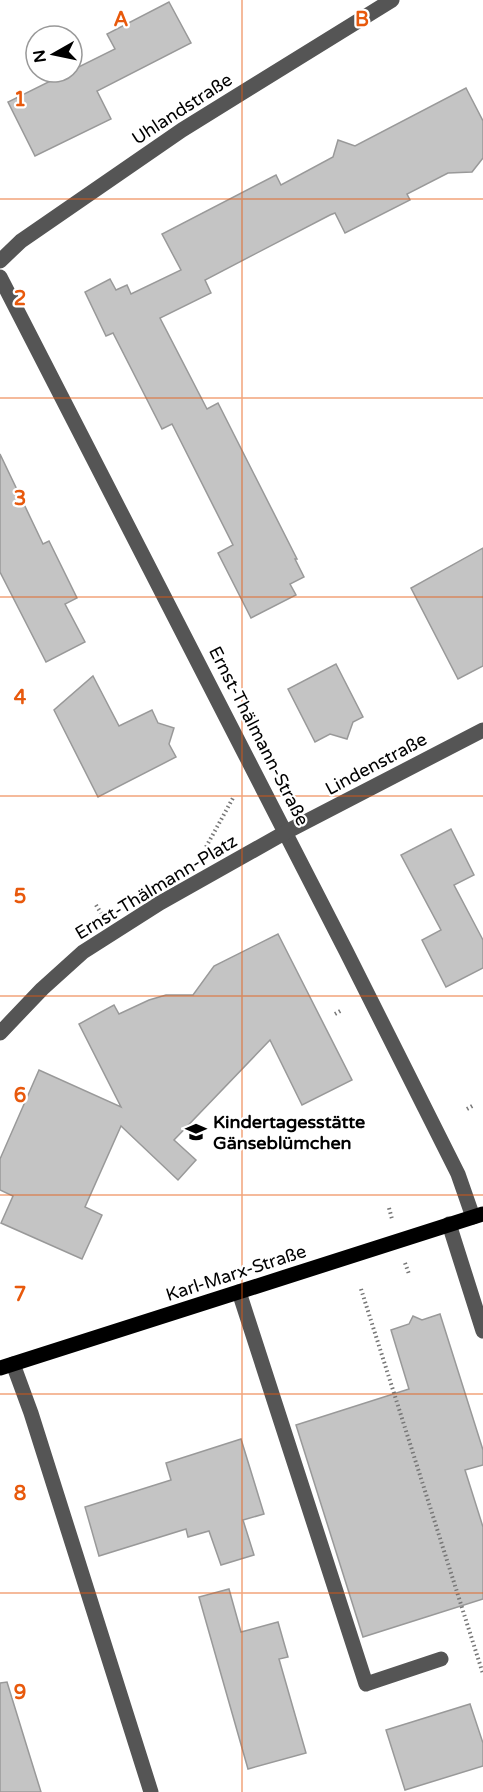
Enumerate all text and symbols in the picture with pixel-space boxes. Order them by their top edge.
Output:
text: A [114,8,129,32]
text: B [355,8,369,32]
north arrow [24,24,84,84]
text: N [29,48,51,64]
street label: Uhlandstraße [128,68,236,150]
text: 1 [14,88,26,112]
text: 2 [14,287,26,311]
text: 3 [14,487,26,511]
street label: Ernst-Thälmann-Straße [204,643,314,829]
text: 4 [14,686,27,710]
street label: Lindenstraße [321,728,431,800]
street label: Ernst-Thälmann-Platz [71,830,241,944]
text: 5 [14,885,26,909]
text: 6 [14,1084,26,1108]
place label: Kindertagesstätte Gänseblümchen [213,1111,365,1154]
school or university icon: Kindertagesstätte Gänseblümchen [184,1120,208,1144]
street label: Karl-Marx-Straße [163,1240,309,1306]
text: 7 [14,1283,26,1307]
text: 8 [14,1482,26,1506]
text: 9 [14,1681,26,1705]

